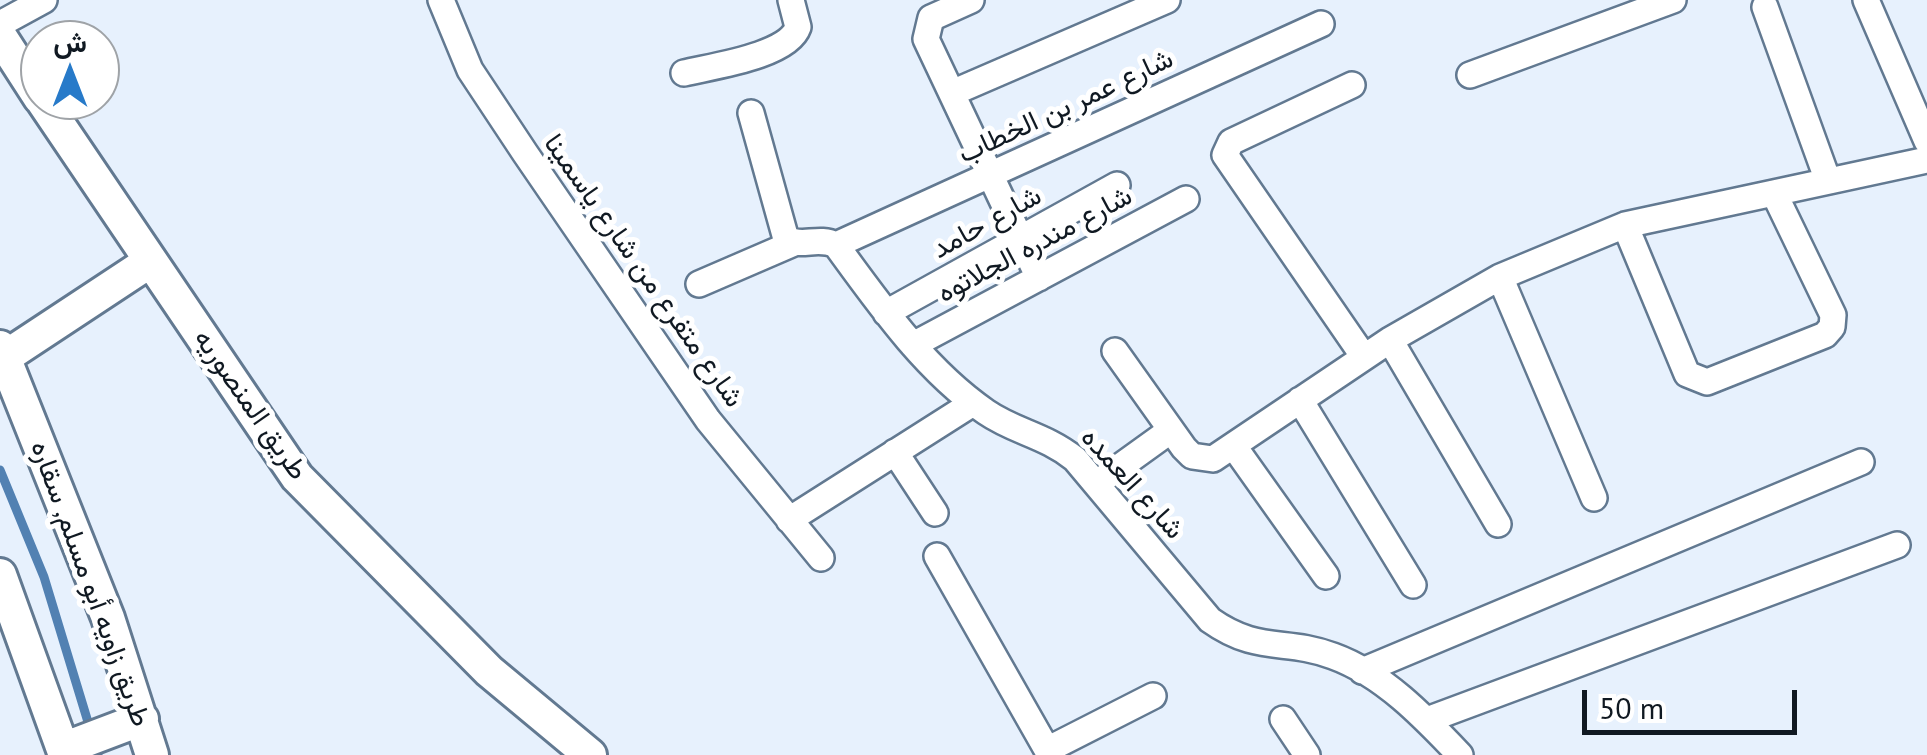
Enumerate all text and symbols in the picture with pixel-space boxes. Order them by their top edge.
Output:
north arrow [20,20,120,120]
text: ش [53,23,87,60]
street label: شارع عمر بن الخطاب [953,43,1179,171]
street label: شارع متفرع من شارع ياسمينا [536,128,750,414]
street label: شارع حامد [927,179,1047,267]
street label: شارع مندره الجلاتوه [932,180,1138,310]
street label: طريق المنصوريه [186,323,314,487]
street label: شارع العمده [1073,421,1191,547]
street label: طريق زاويه أبو مسلم, سقاره [23,437,157,731]
scale bar [1587,670,1802,732]
text: 50 m [1599,688,1664,727]

